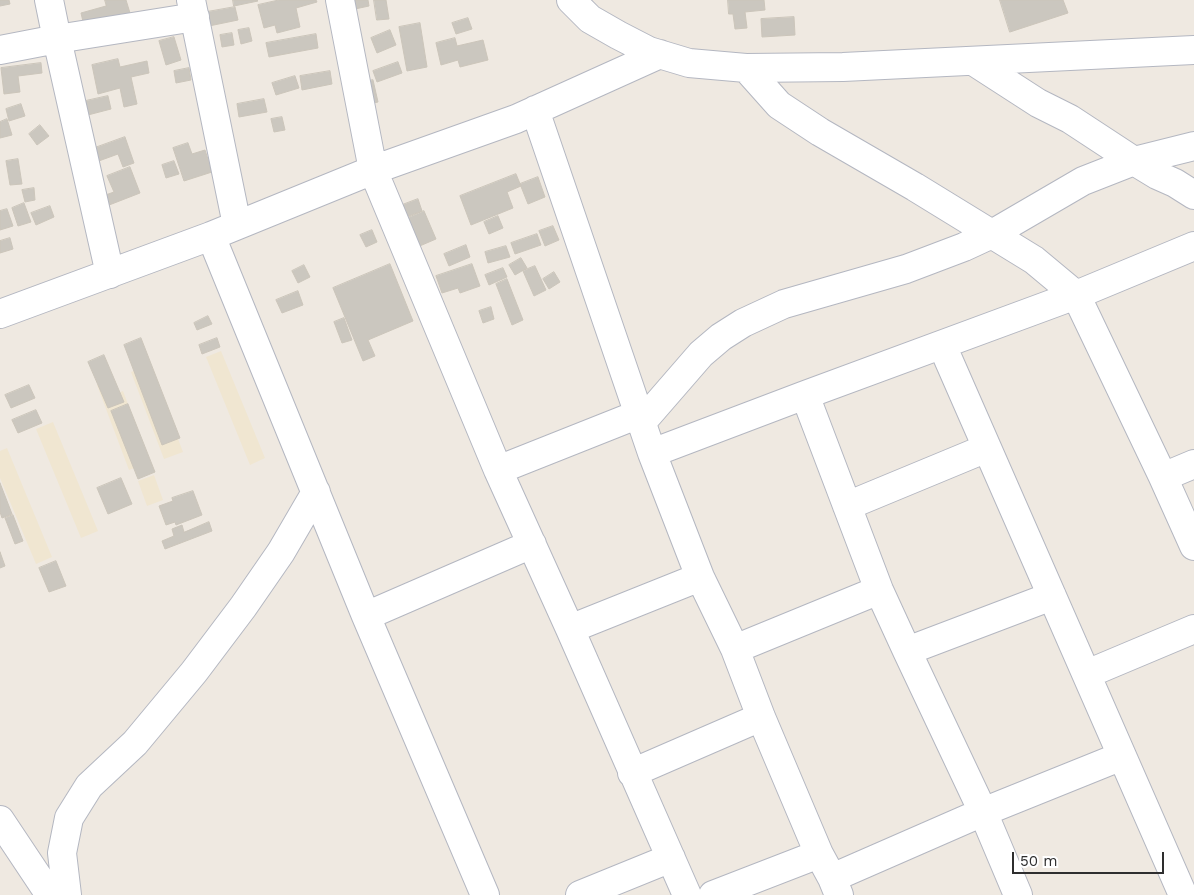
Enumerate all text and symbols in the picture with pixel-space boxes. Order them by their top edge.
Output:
scale bar [1014,842,1166,874]
text: 50 m [1020,852,1057,870]

